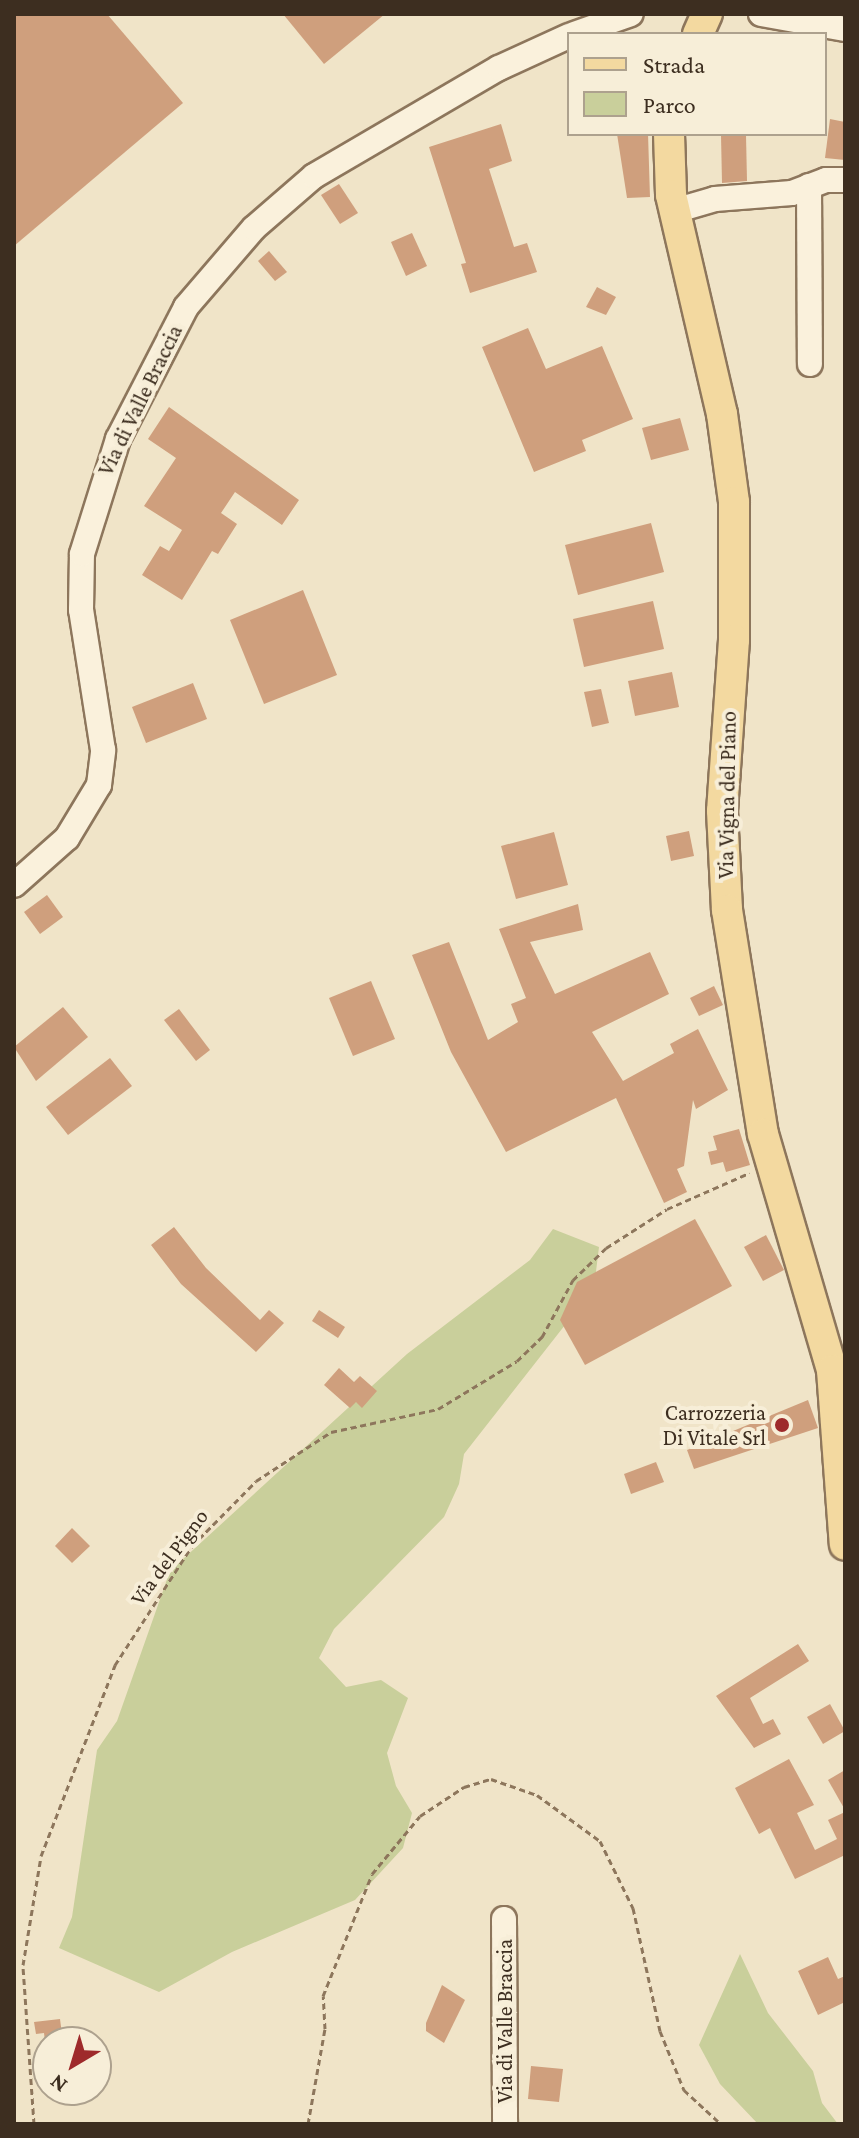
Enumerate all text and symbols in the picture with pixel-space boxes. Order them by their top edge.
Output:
legend [567,32,827,136]
text: Strada [643,51,705,78]
text: Parco [643,91,696,118]
street label: Via di Valle Braccia [92,320,188,480]
street label: Via Vigna del Piano [712,711,742,879]
place label: Carrozzeria Di Vitale Srl [663,1399,766,1450]
marker: Carrozzeria Di Vitale Srl [773,1416,791,1434]
street label: Via del Pigno [124,1504,214,1610]
street label: Via di Valle Braccia [492,1939,518,2103]
north arrow [32,2026,112,2106]
text: N [45,2069,72,2098]

